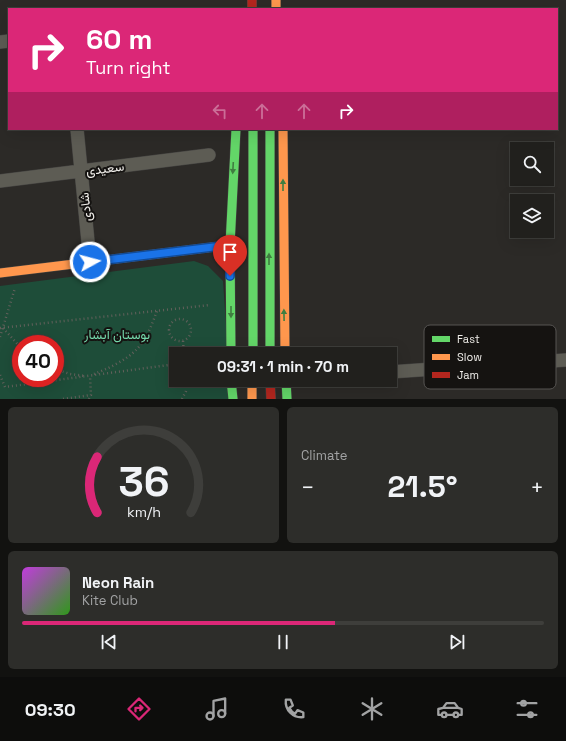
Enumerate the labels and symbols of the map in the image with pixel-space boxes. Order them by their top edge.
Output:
street label: سعیدی [85,158,125,179]
one-way arrow [230,162,236,175]
one-way arrow [280,178,286,191]
street label: شادی [76,192,95,222]
pin [213,235,247,276]
position arrow [69,241,111,283]
one-way arrow [266,253,273,265]
one-way arrow [228,306,234,319]
one-way arrow [281,308,287,321]
legend [424,325,556,389]
park label: بوستان آبشار [83,326,150,343]
text: Fast [457,332,480,346]
speed limit sign: 40 [12,335,64,387]
text: Slow [457,350,482,364]
text: Jam [457,368,479,382]

